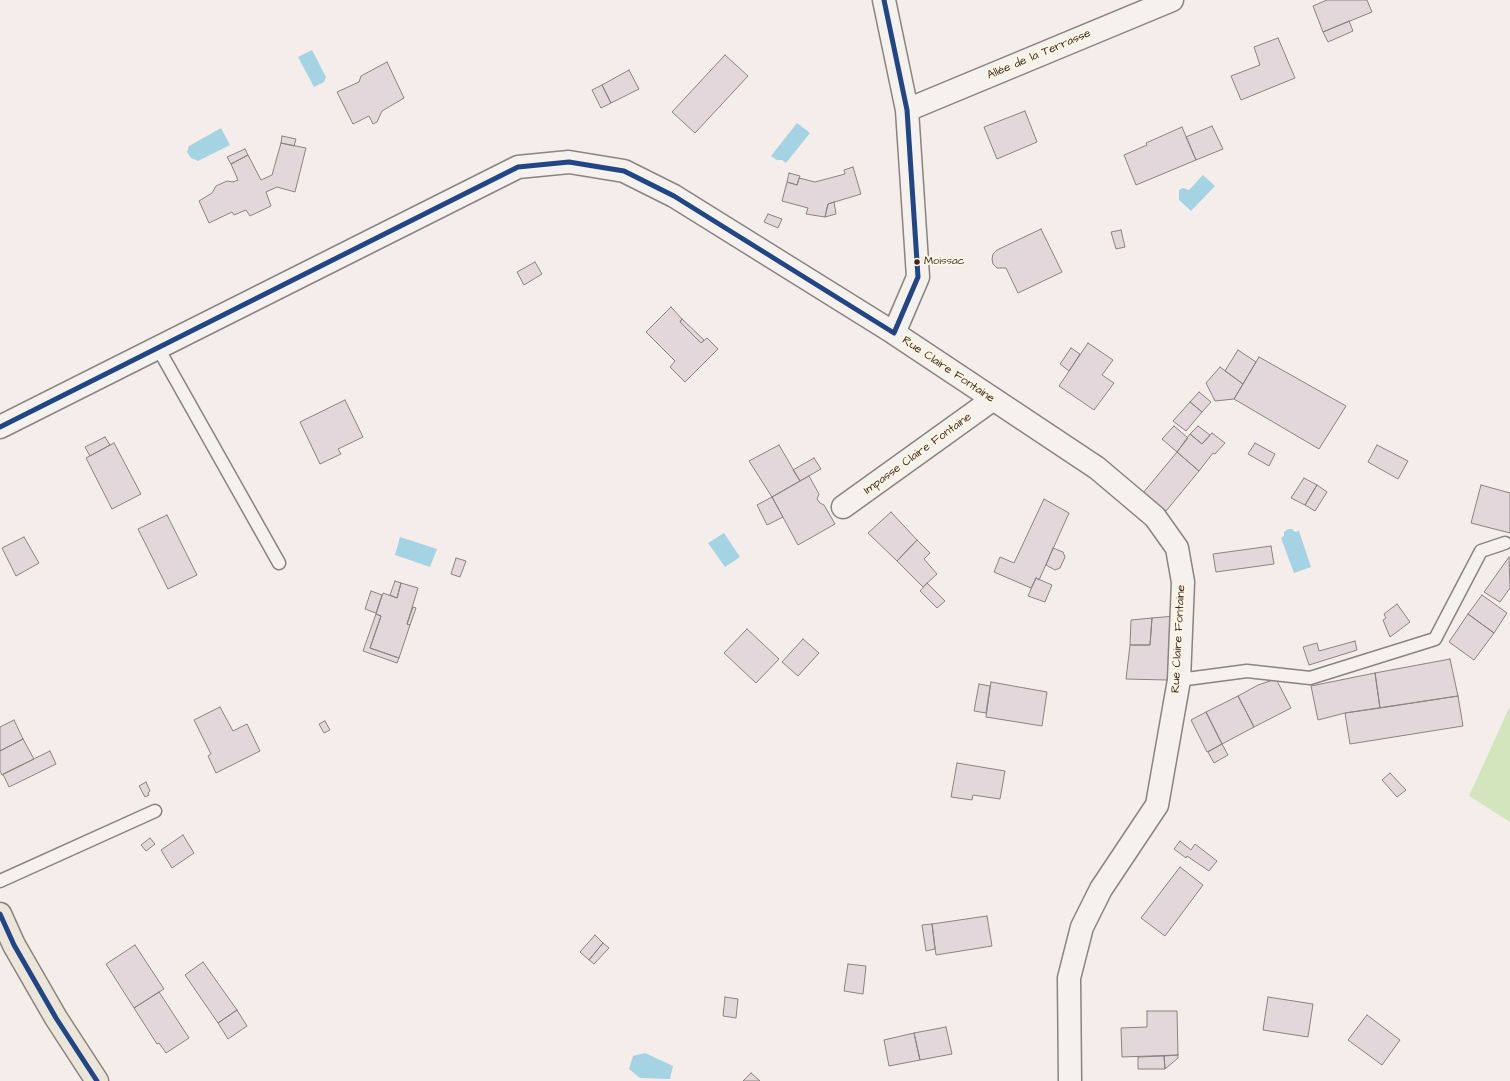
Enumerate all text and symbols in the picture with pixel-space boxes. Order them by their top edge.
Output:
street label: Allée de la Terrasse [985,27,1093,83]
place label: Moissac [924,255,965,269]
marker: Moissac [912,257,922,267]
street label: Rue Claire Fontaine [899,334,997,406]
street label: Impasse Claire Fontaine [861,410,975,498]
street label: Rue Claire Fontaine [1169,584,1189,694]

